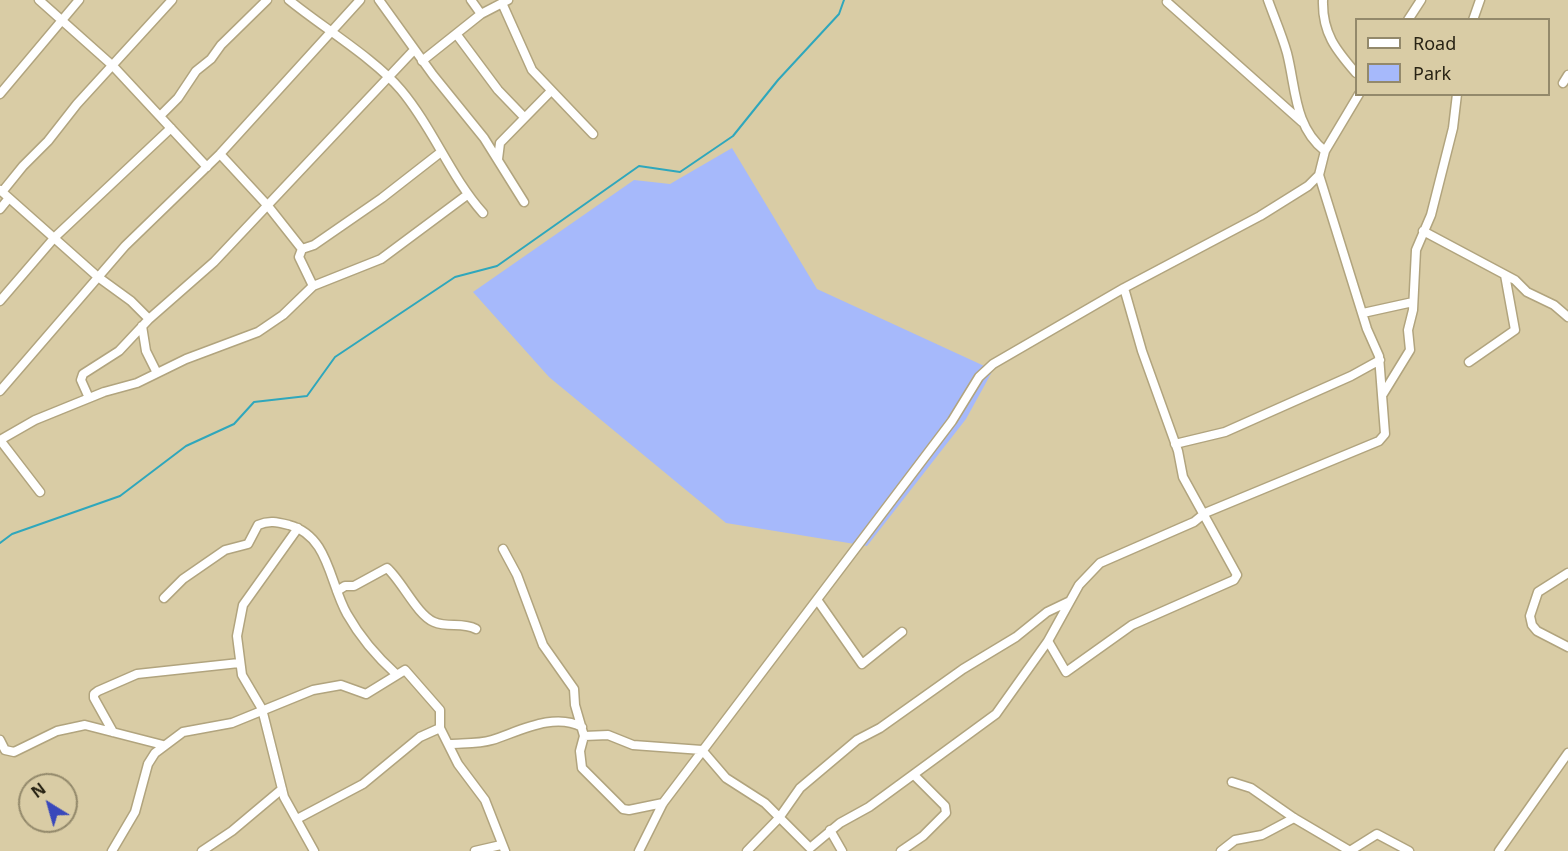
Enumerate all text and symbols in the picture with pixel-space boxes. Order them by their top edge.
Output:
legend [1355,18,1550,96]
text: Road [1413,31,1456,55]
text: Park [1413,61,1451,85]
north arrow [18,773,78,833]
text: N [27,778,50,803]

